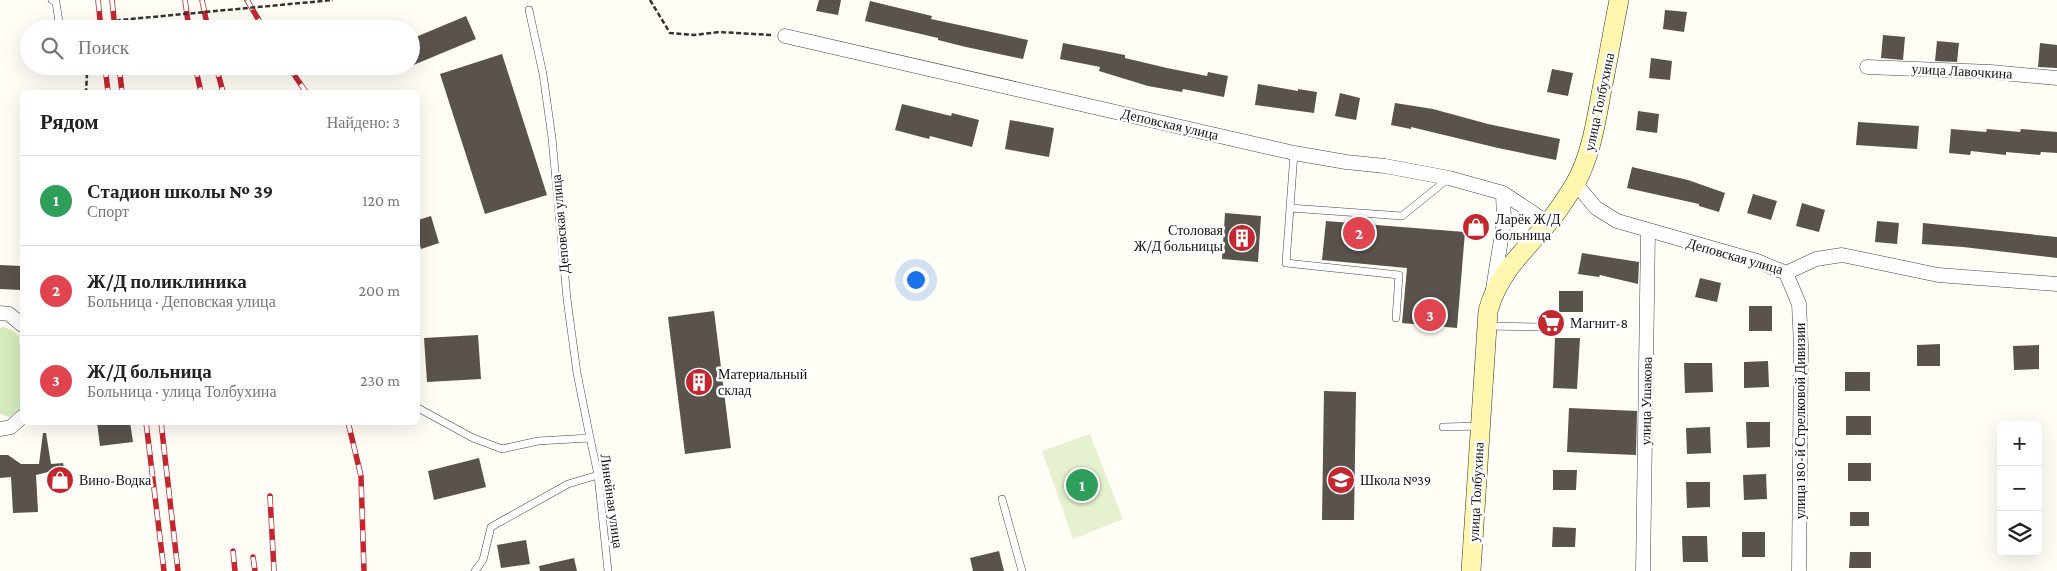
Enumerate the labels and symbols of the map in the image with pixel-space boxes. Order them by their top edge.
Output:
street label: улица Толбухина [1581,51,1617,153]
street label: улица Лавочкина [1911,60,2014,82]
street label: Деповская улица [1120,105,1221,143]
street label: Деповская улица [548,173,572,274]
place label: Ларёк Ж/Д больница [1495,211,1561,243]
shop icon: Ларёк Ж/Д больница [1461,212,1491,242]
pin: 2 [1343,214,1375,252]
place label: Столовая Ж/Д больницы [1134,222,1224,254]
building icon: Столовая Ж/Д больницы [1227,223,1257,253]
street label: Деповская улица [1685,235,1786,278]
your location [903,267,929,293]
pin: 3 [1414,296,1446,334]
supermarket icon: Магнит-8 [1536,308,1566,338]
place label: Магнит-8 [1570,315,1628,331]
street label: улица 180-й Стрелковой Дивизии [1792,322,1808,519]
street label: улица Ушакова [1637,356,1655,445]
place label: Материальный склад [718,366,808,398]
building icon: Материальный склад [684,367,714,397]
street label: улица Толбухина [1465,441,1487,542]
street label: Линейная улица [597,453,627,550]
shop icon: Вино-Водка [45,465,75,495]
school or university icon: Школа №39 [1326,465,1356,495]
pin: 1 [1066,466,1098,504]
place label: Вино-Водка [79,472,152,488]
place label: Школа №39 [1360,472,1431,488]

